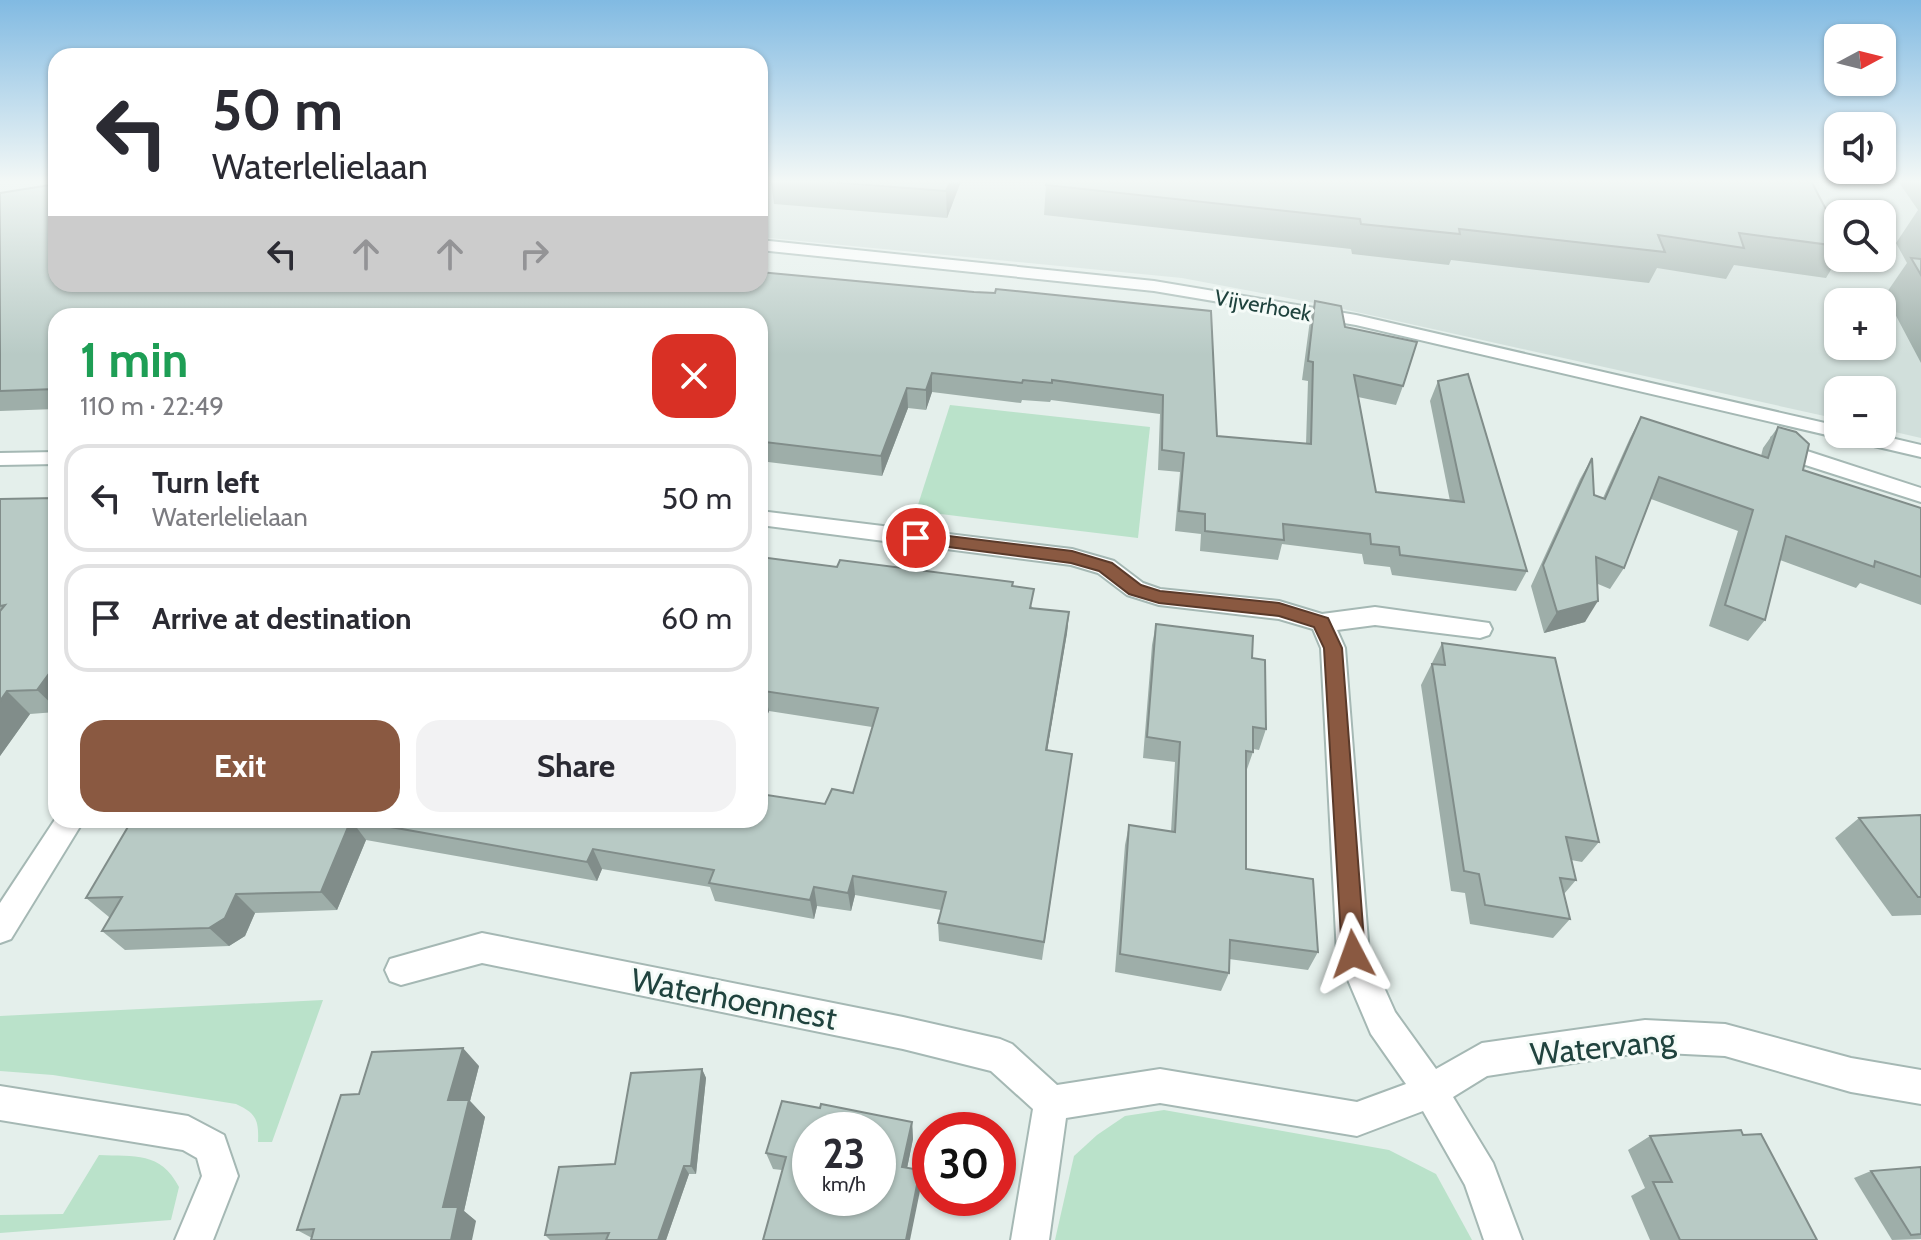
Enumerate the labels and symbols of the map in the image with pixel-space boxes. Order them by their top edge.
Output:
north arrow [1824,24,1896,96]
street label: Vijverhoek [1212,284,1314,327]
pin [882,504,950,572]
position arrow [1311,912,1395,996]
street label: Waterhoennest [628,959,840,1038]
street label: Watervang [1528,1019,1679,1074]
speed limit sign: 30 [912,1112,1016,1216]

